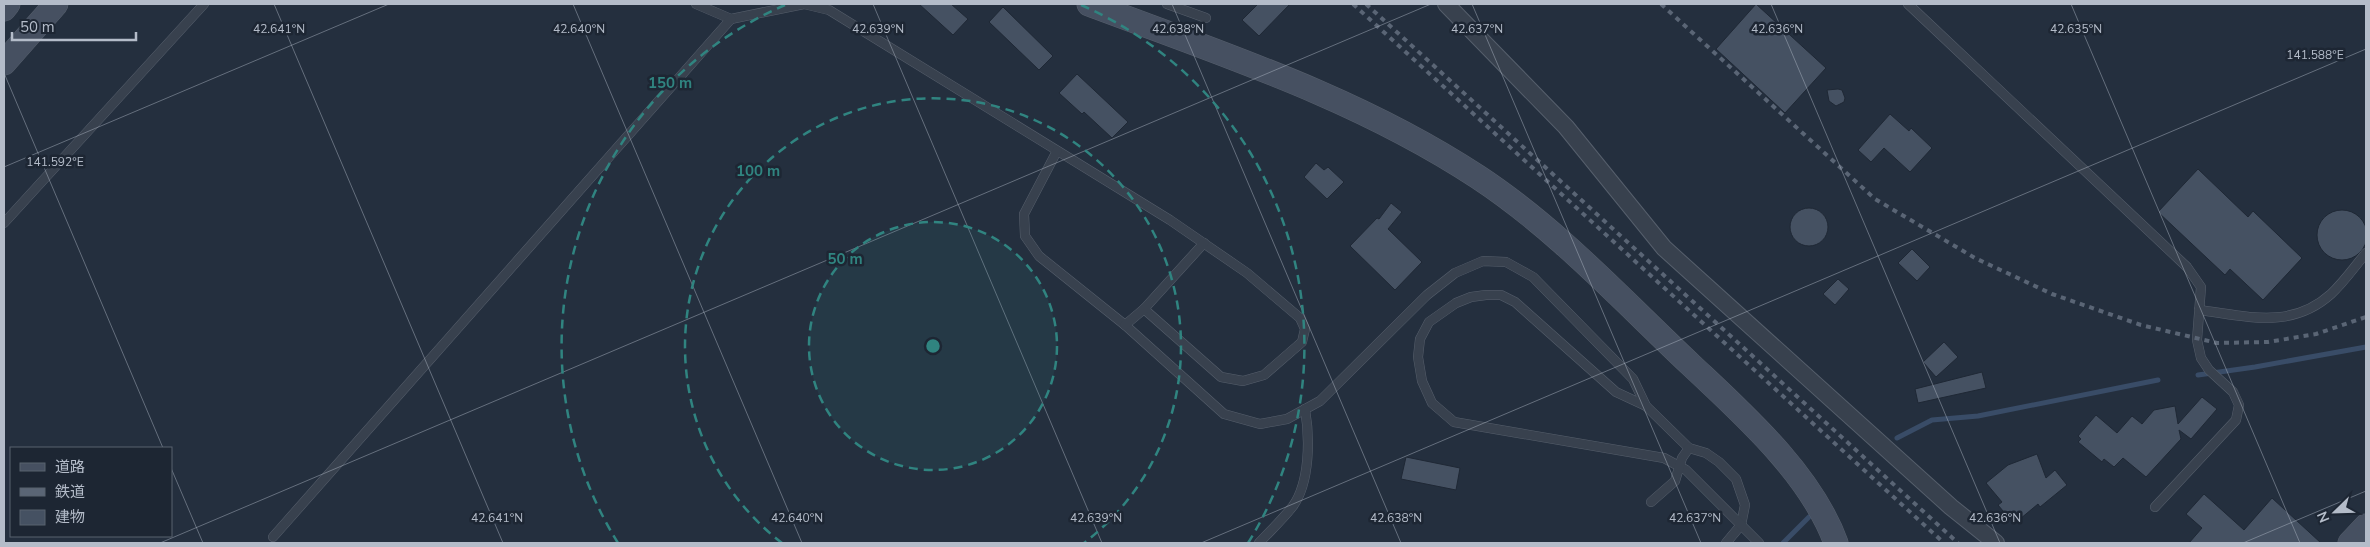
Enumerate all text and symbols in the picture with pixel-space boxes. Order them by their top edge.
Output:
scale bar [12,10,136,42]
text: 50 m [20,17,55,37]
text: 42.641°N [253,21,305,37]
text: 42.640°N [553,21,605,37]
text: 42.639°N [852,21,904,37]
text: 42.638°N [1152,21,1204,37]
text: 42.637°N [1451,21,1503,37]
text: 42.636°N [1751,21,1803,37]
text: 42.635°N [2050,21,2102,37]
text: 141.588°E [2286,47,2344,63]
text: 150 m [648,73,692,93]
text: 141.592°E [26,154,84,170]
text: 100 m [736,161,780,181]
text: 50 m [827,249,863,269]
centre of rings [924,337,942,355]
legend [10,447,172,537]
text: 道路 [55,457,85,477]
text: 鉄道 [55,482,85,502]
north arrow [2310,487,2360,537]
text: 建物 [55,507,85,527]
text: N [2313,508,2334,525]
text: 42.641°N [471,510,523,526]
text: 42.640°N [771,510,823,526]
text: 42.639°N [1070,510,1122,526]
text: 42.638°N [1370,510,1422,526]
text: 42.637°N [1669,510,1721,526]
text: 42.636°N [1969,510,2021,526]

